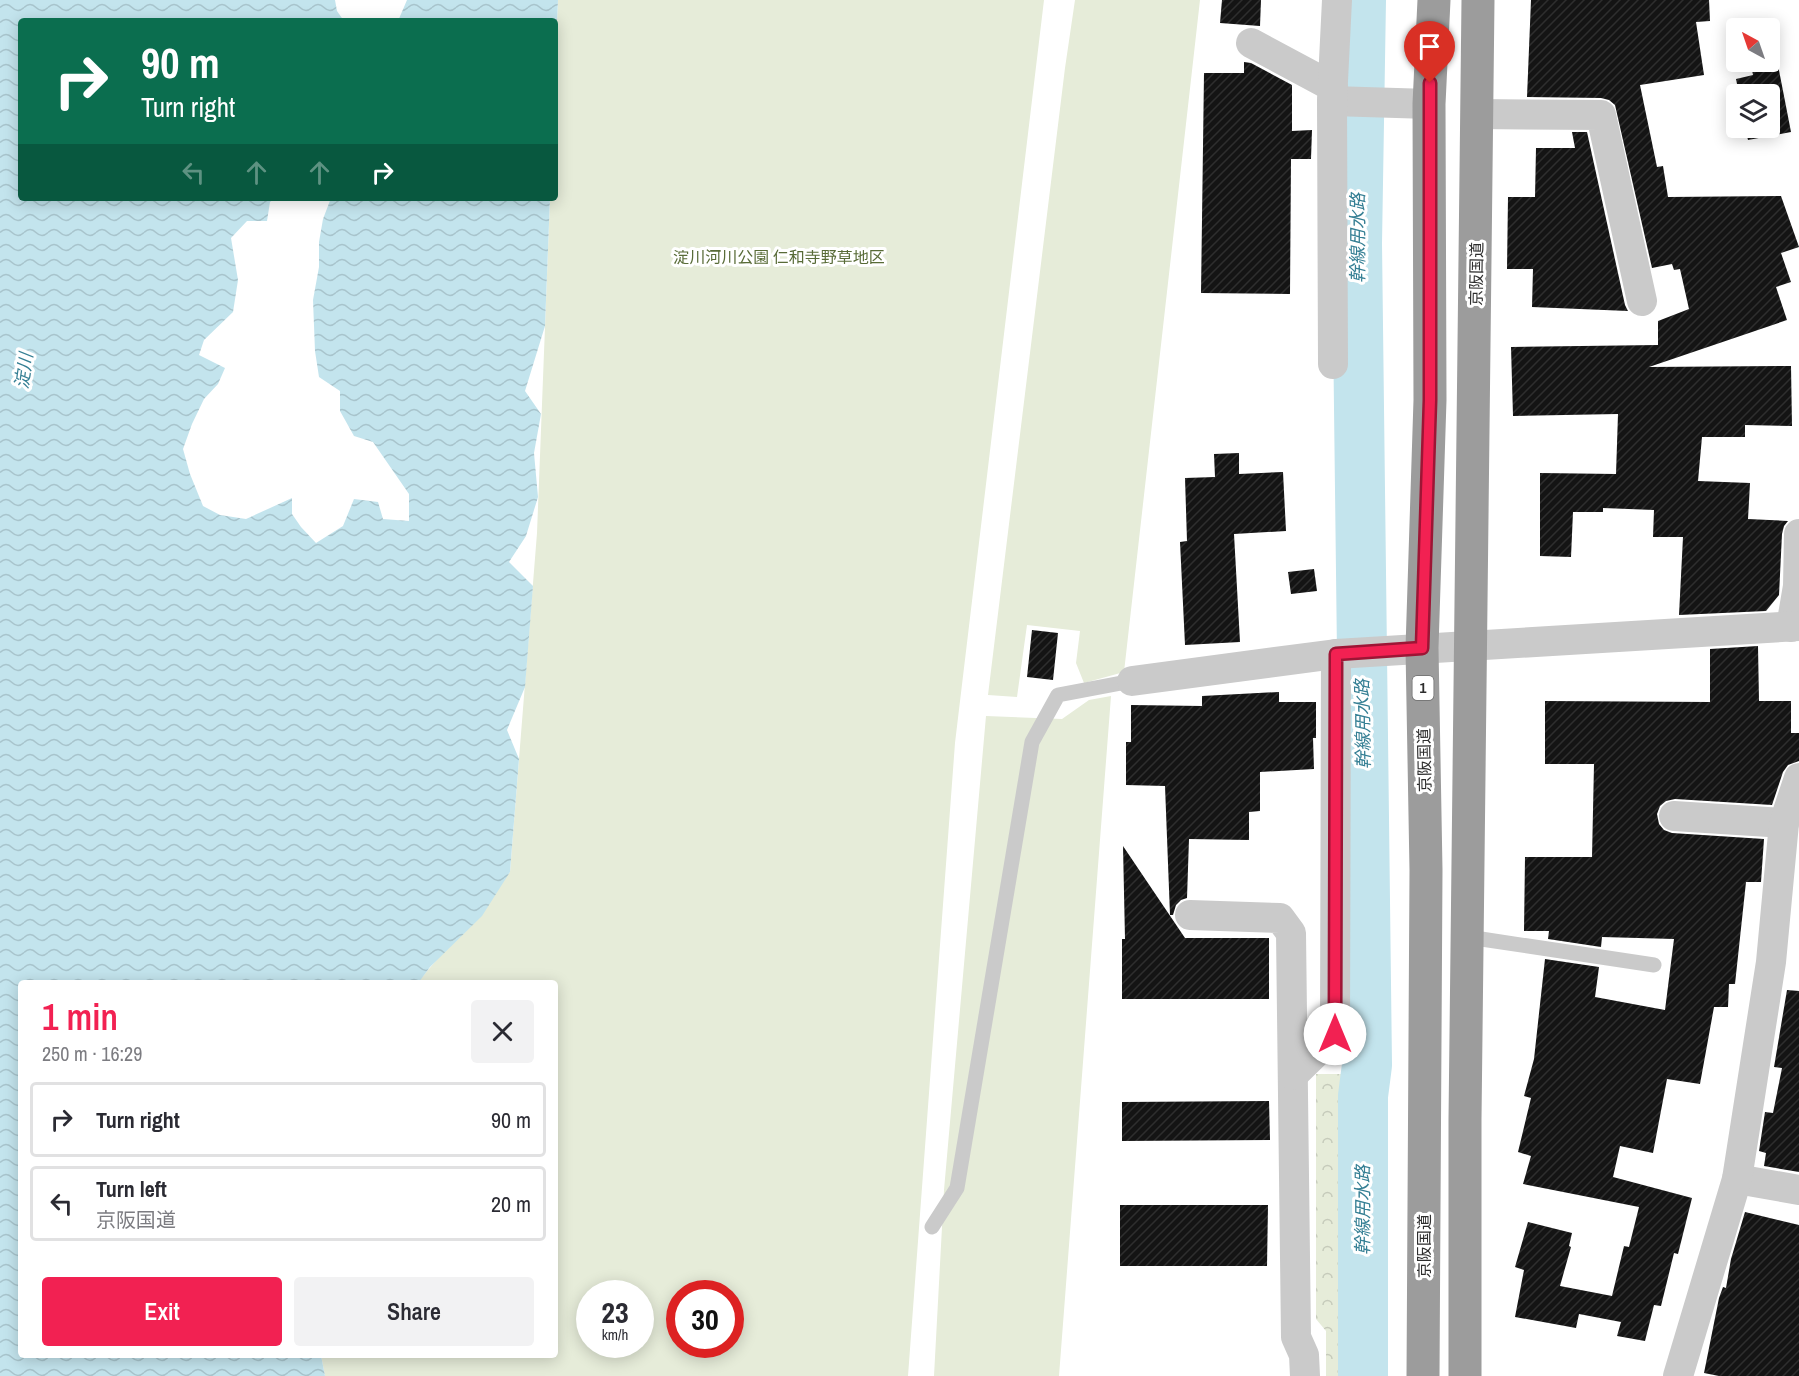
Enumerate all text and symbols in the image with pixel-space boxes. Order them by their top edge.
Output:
north arrow [1726,18,1780,72]
map controls [1726,18,1780,138]
pin [1404,21,1455,83]
icon: arrive [1413,30,1446,63]
text: 90 m [141,35,220,91]
icon: right [42,42,120,120]
button: layers [1726,84,1780,138]
text: Turn right [141,89,235,125]
icon: left [177,156,210,189]
icon: ahead [240,156,273,189]
icon: ahead [303,156,336,189]
icon: right [366,156,399,189]
water label: 幹線用水路 [1345,191,1370,283]
street label: 京阪国道 [1464,242,1488,306]
park label: 淀川河川公園 仁和寺野草地区 [673,246,885,268]
water label: 淀川 [9,349,39,390]
road number: 1 [1412,676,1434,700]
water label: 幹線用水路 [1349,677,1376,769]
street label: 京阪国道 [1412,728,1436,792]
text: 1 min [42,993,118,1041]
button: close [471,1000,534,1063]
position arrow [1303,1002,1367,1066]
text: 250 m · 16:29 [42,1040,142,1067]
icon: right [45,1103,78,1136]
text: Turn right [96,1105,180,1135]
text: 90 m [491,1105,531,1135]
water label: 幹線用水路 [1350,1163,1375,1255]
text: Turn left [96,1174,167,1204]
icon: left [45,1187,78,1220]
text: 20 m [491,1189,531,1219]
text: 京阪国道 [96,1206,176,1233]
street label: 京阪国道 [1413,1214,1435,1278]
button: Exit [42,1277,282,1346]
button: Share [294,1277,534,1346]
speed limit sign: 30 [666,1280,744,1358]
text: 23 [601,1292,629,1332]
text: km/h [602,1324,628,1345]

